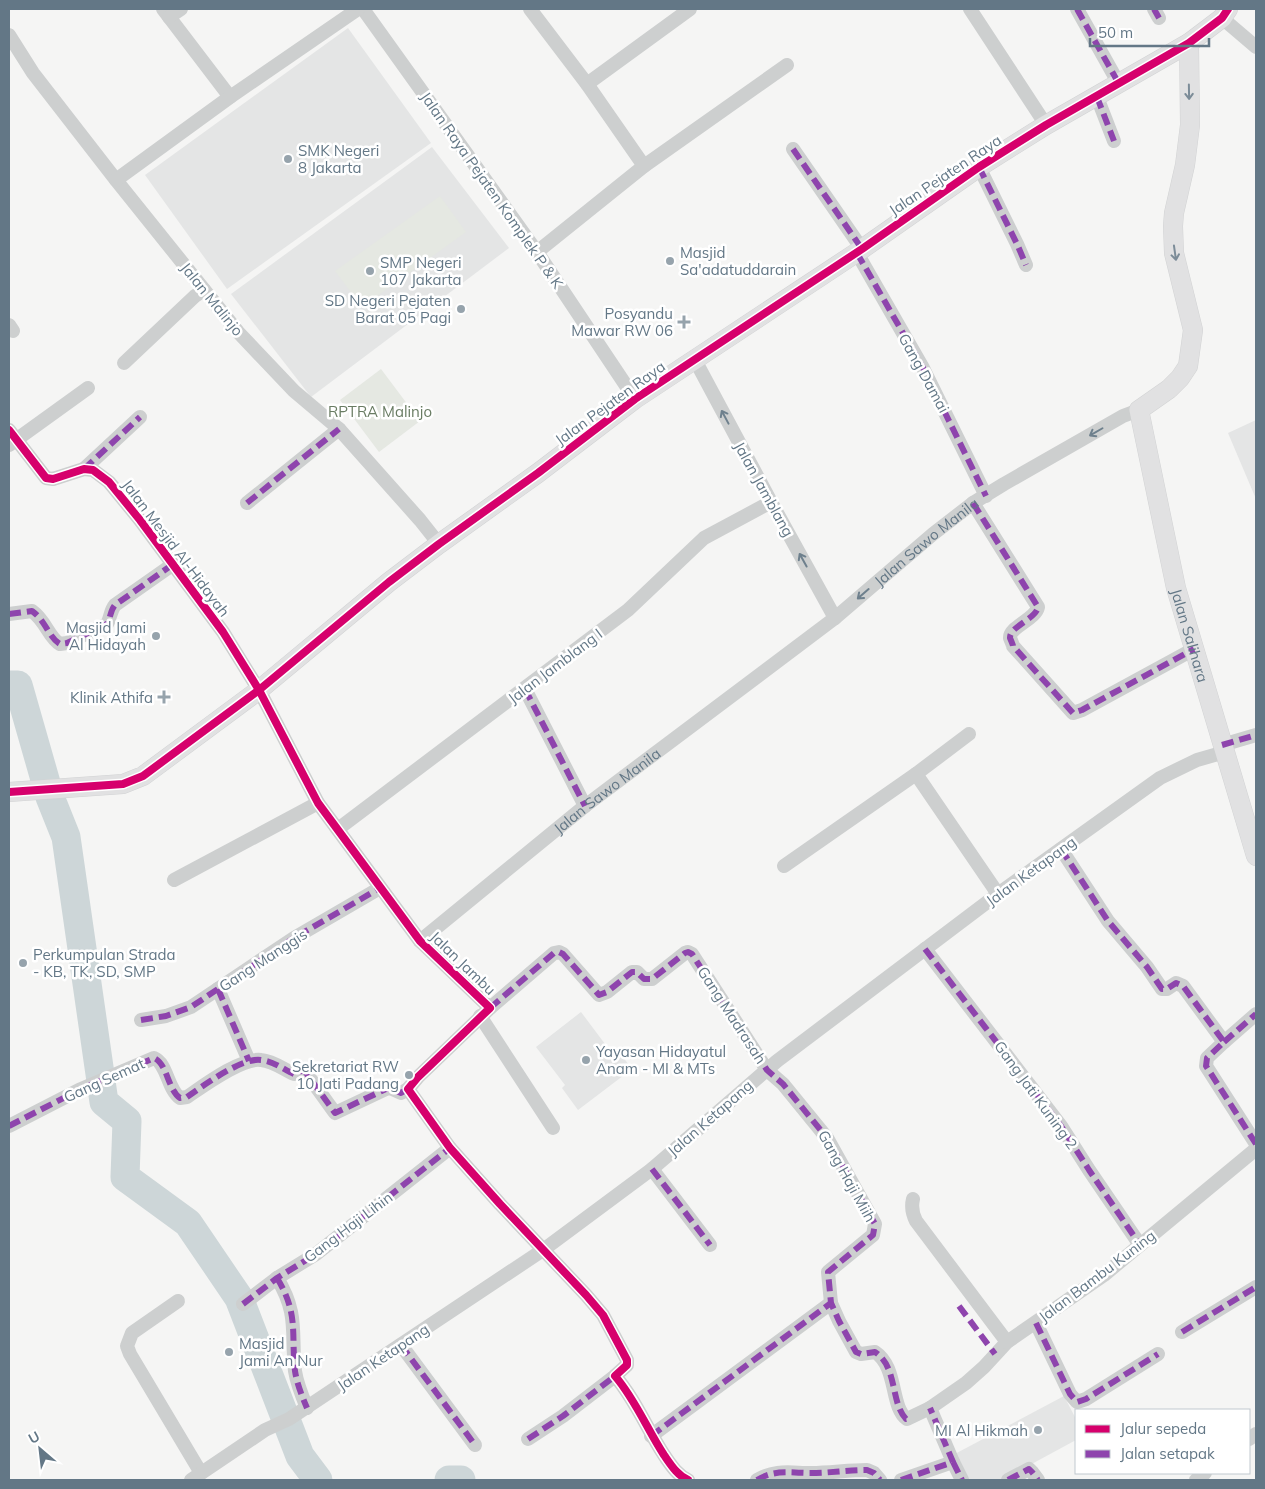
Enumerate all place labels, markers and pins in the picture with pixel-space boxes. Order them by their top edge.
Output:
place label: SMK Negeri 8 Jakarta [298,141,379,177]
marker: SMK Negeri 8 Jakarta [282,153,294,165]
place label: Masjid Sa'adatuddarain [680,243,796,279]
place label: SMP Negeri 107 Jakarta [380,253,462,289]
marker: Masjid Sa'adatuddarain [664,255,676,267]
marker: SMP Negeri 107 Jakarta [364,265,376,277]
place label: SD Negeri Pejaten Barat 05 Pagi [325,291,451,327]
marker: SD Negeri Pejaten Barat 05 Pagi [455,303,467,315]
place label: Posyandu Mawar RW 06 [571,304,673,340]
marker: Posyandu Mawar RW 06 [677,315,691,329]
place label: Masjid Jami Al Hidayah [66,618,146,654]
marker: Masjid Jami Al Hidayah [150,630,162,642]
place label: Klinik Athifa [70,688,153,707]
marker: Klinik Athifa [157,690,171,704]
place label: Perkumpulan Strada - KB, TK, SD, SMP [33,945,175,981]
marker: Perkumpulan Strada - KB, TK, SD, SMP [17,957,29,969]
place label: Yayasan Hidayatul Anam - MI & MTs [595,1042,726,1078]
marker: Yayasan Hidayatul Anam - MI & MTs [580,1054,592,1066]
place label: Sekretariat RW 10 Jati Padang [292,1057,399,1093]
marker: Sekretariat RW 10 Jati Padang [403,1069,415,1081]
place label: Masjid Jami An Nur [239,1334,323,1370]
marker: Masjid Jami An Nur [223,1346,235,1358]
place label: MI Al Hikmah [935,1421,1028,1440]
marker: MI Al Hikmah [1032,1424,1044,1436]

